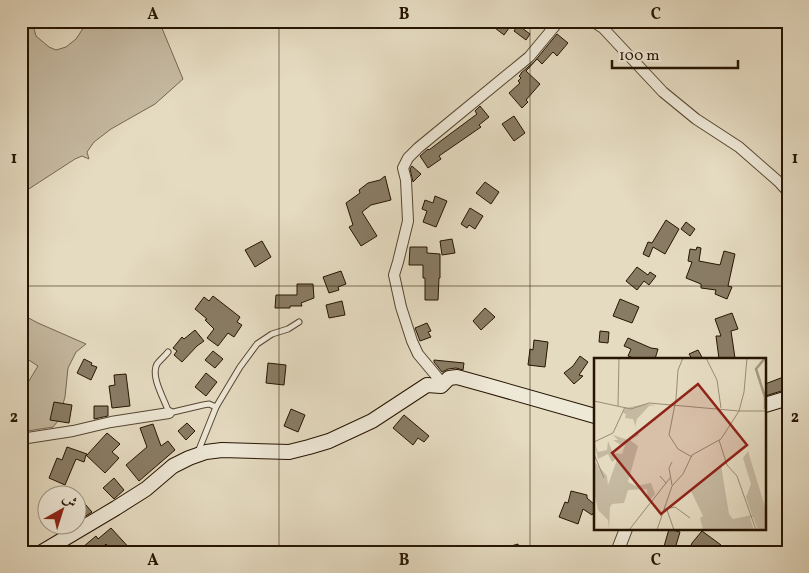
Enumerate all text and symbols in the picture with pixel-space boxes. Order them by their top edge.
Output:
text: A [147,4,159,26]
text: B [399,4,410,26]
text: C [651,4,661,26]
scale bar [612,38,738,70]
text: 100 m [619,46,659,67]
text: 1 [11,148,17,170]
text: 1 [792,148,798,170]
inset map [594,358,766,530]
text: 2 [10,407,18,429]
text: 2 [791,407,799,429]
north arrow [38,486,88,536]
text: ش [58,489,81,513]
text: A [147,550,159,572]
text: B [399,550,410,572]
text: C [651,550,661,572]

